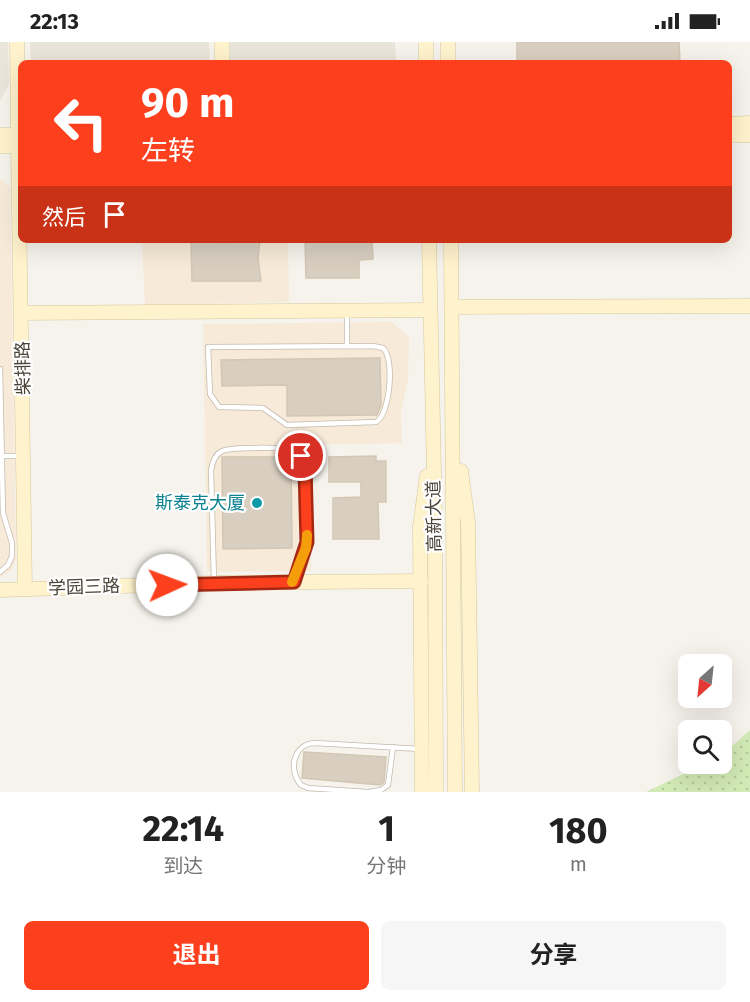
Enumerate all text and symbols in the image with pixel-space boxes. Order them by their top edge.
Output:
text: 22:13 [30,8,79,35]
text: 90 m [141,78,235,128]
icon: left [42,84,120,162]
text: 左转 [141,135,195,167]
icon: arrive [98,198,131,231]
text: 然后 [42,204,86,231]
street label: 柴排路 [12,341,34,395]
pin [275,430,326,481]
icon: arrive [284,439,317,472]
street label: 高新大道 [422,480,446,552]
place label: 斯泰克大厦 [155,492,245,514]
marker: 斯泰克大厦 [250,496,264,510]
position arrow [135,553,199,617]
street label: 学园三路 [48,575,120,599]
north arrow [678,654,732,708]
map controls [678,654,732,774]
button: search [678,720,732,774]
text: 22:14 [142,807,224,851]
text: 1 [378,807,395,851]
text: 180 [549,809,608,853]
text: m [570,852,587,876]
text: 到达 [163,854,203,878]
text: 分钟 [367,854,407,878]
button: 退出 [24,921,369,990]
button: 分享 [381,921,726,990]

